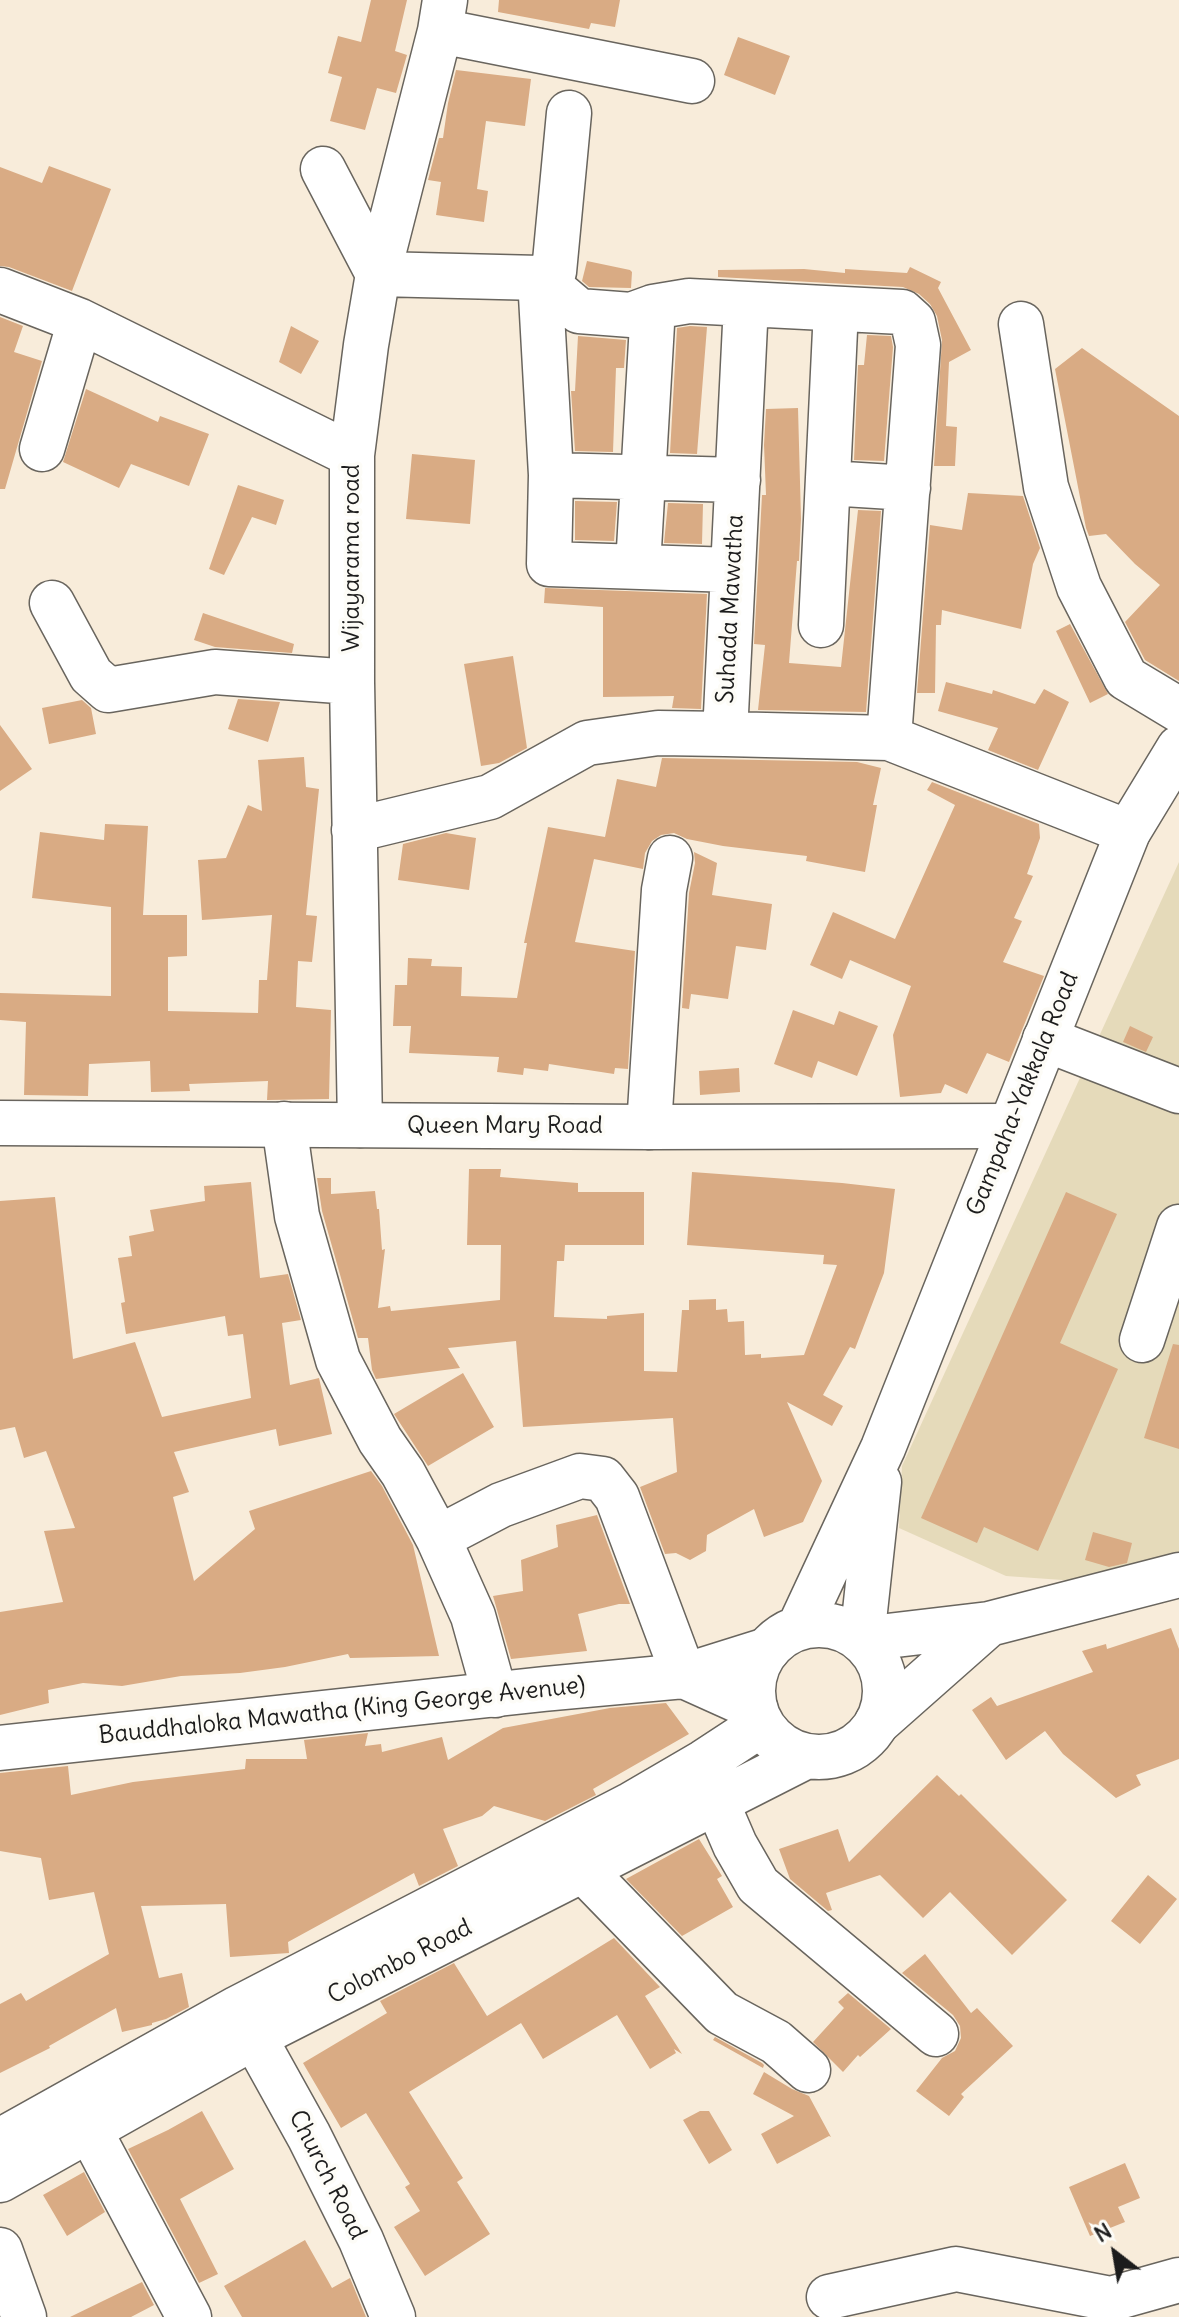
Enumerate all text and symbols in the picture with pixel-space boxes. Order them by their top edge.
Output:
street label: Wijayarama road [338,464,366,652]
street label: Suhada Mawatha [712,514,750,704]
street label: Gampaha-Yakkala Road [961,968,1085,1220]
street label: Queen Mary Road [407,1112,603,1140]
street label: Bauddhaloka Mawatha (King George Avenue) [97,1671,587,1751]
street label: Colombo Road [323,1913,477,2011]
street label: Church Road [282,2106,372,2244]
north arrow [1075,2213,1155,2293]
text: N [1089,2217,1116,2248]

